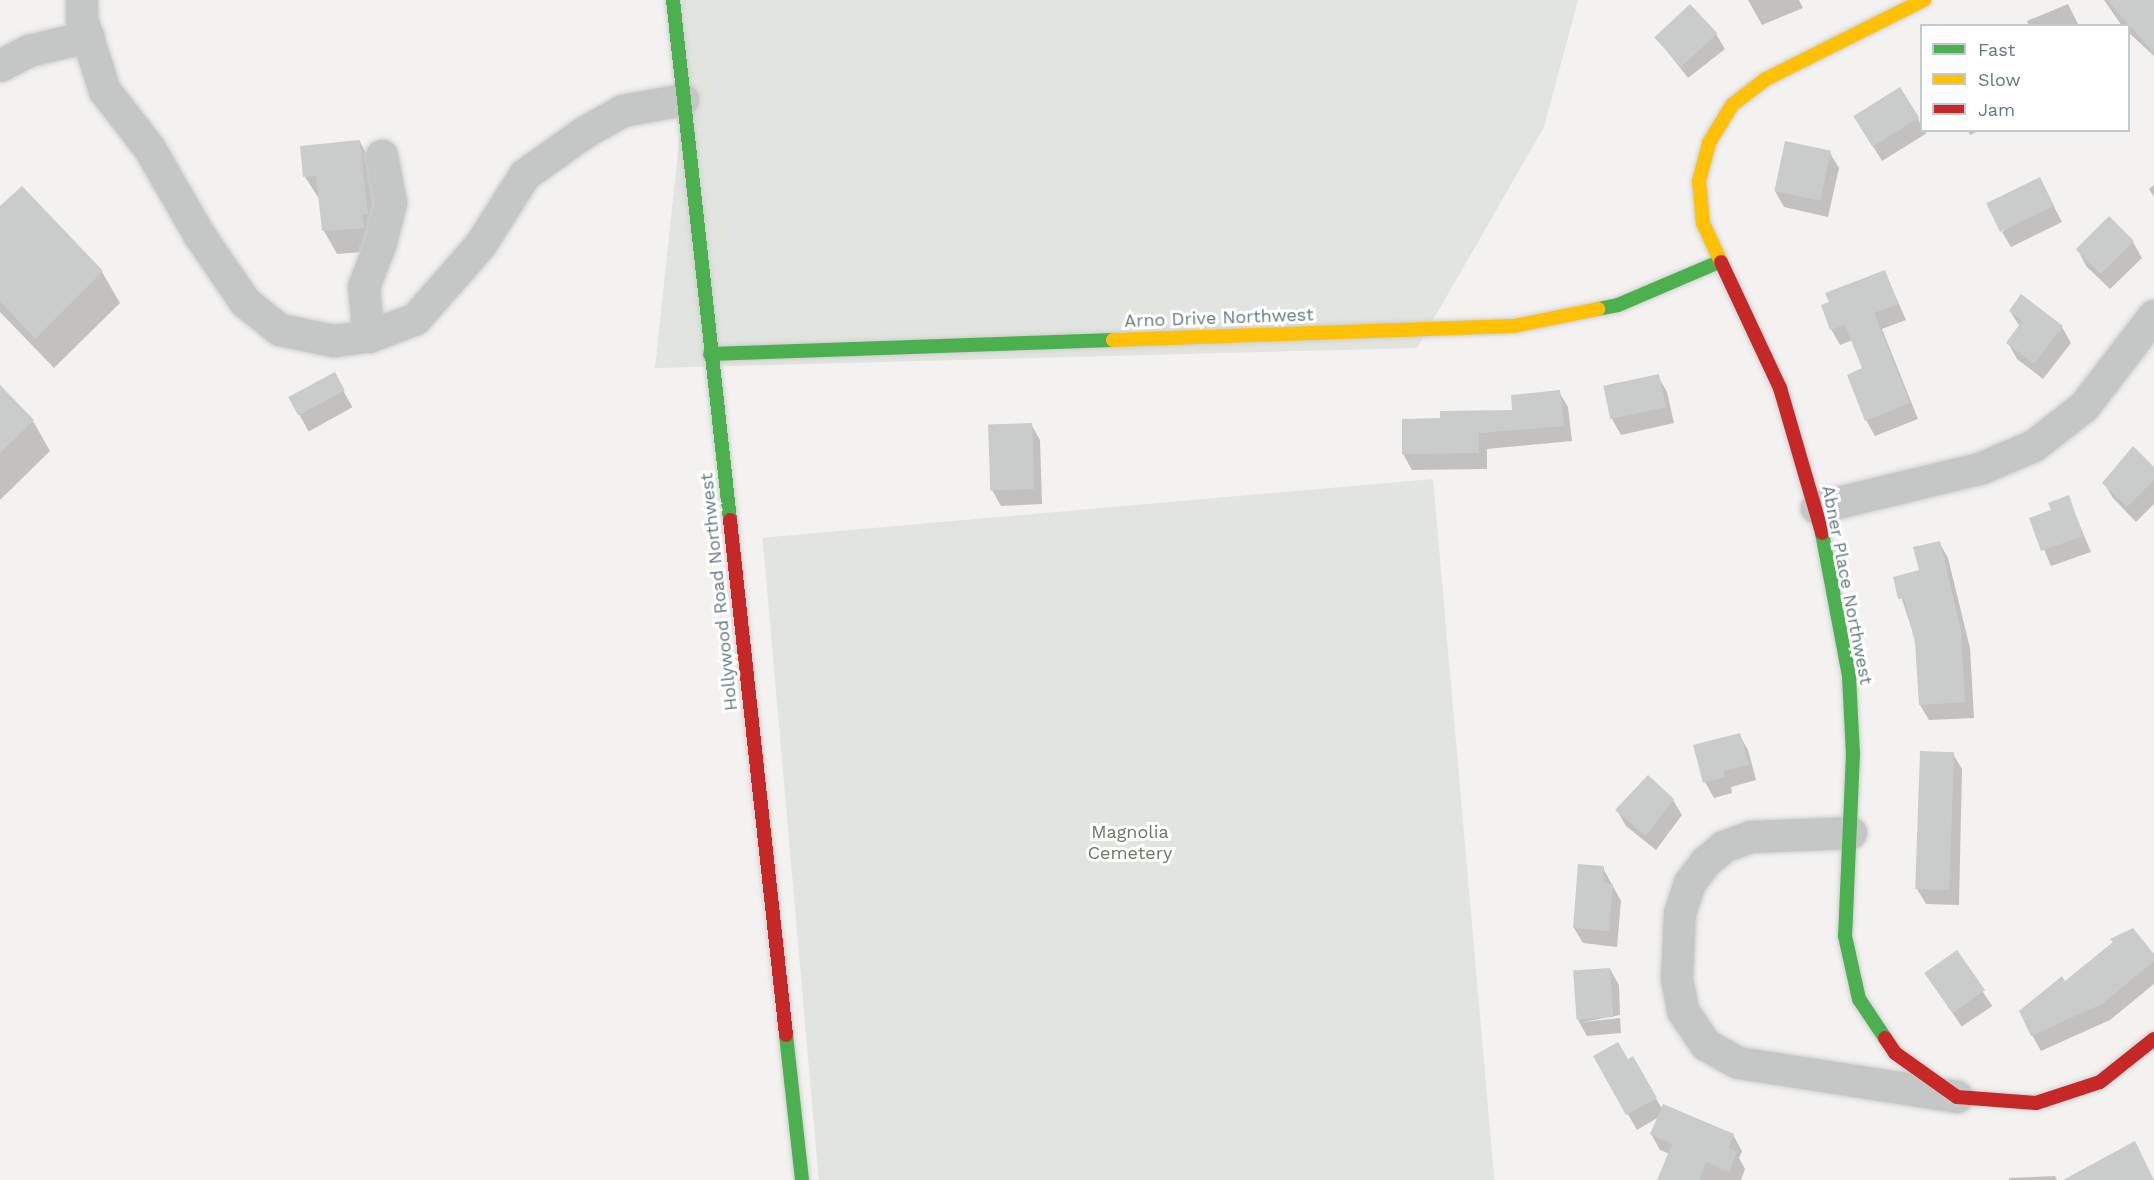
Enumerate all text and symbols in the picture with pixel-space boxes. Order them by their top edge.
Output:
legend [1920,24,2130,132]
text: Fast [1978,39,2015,60]
text: Slow [1978,69,2021,90]
text: Jam [1978,99,2015,120]
street label: Arno Drive Northwest [1124,304,1314,332]
street label: Hollywood Road Northwest [696,472,742,712]
street label: Abner Place Northwest [1817,483,1877,687]
park label: Magnolia Cemetery [1088,822,1172,864]

